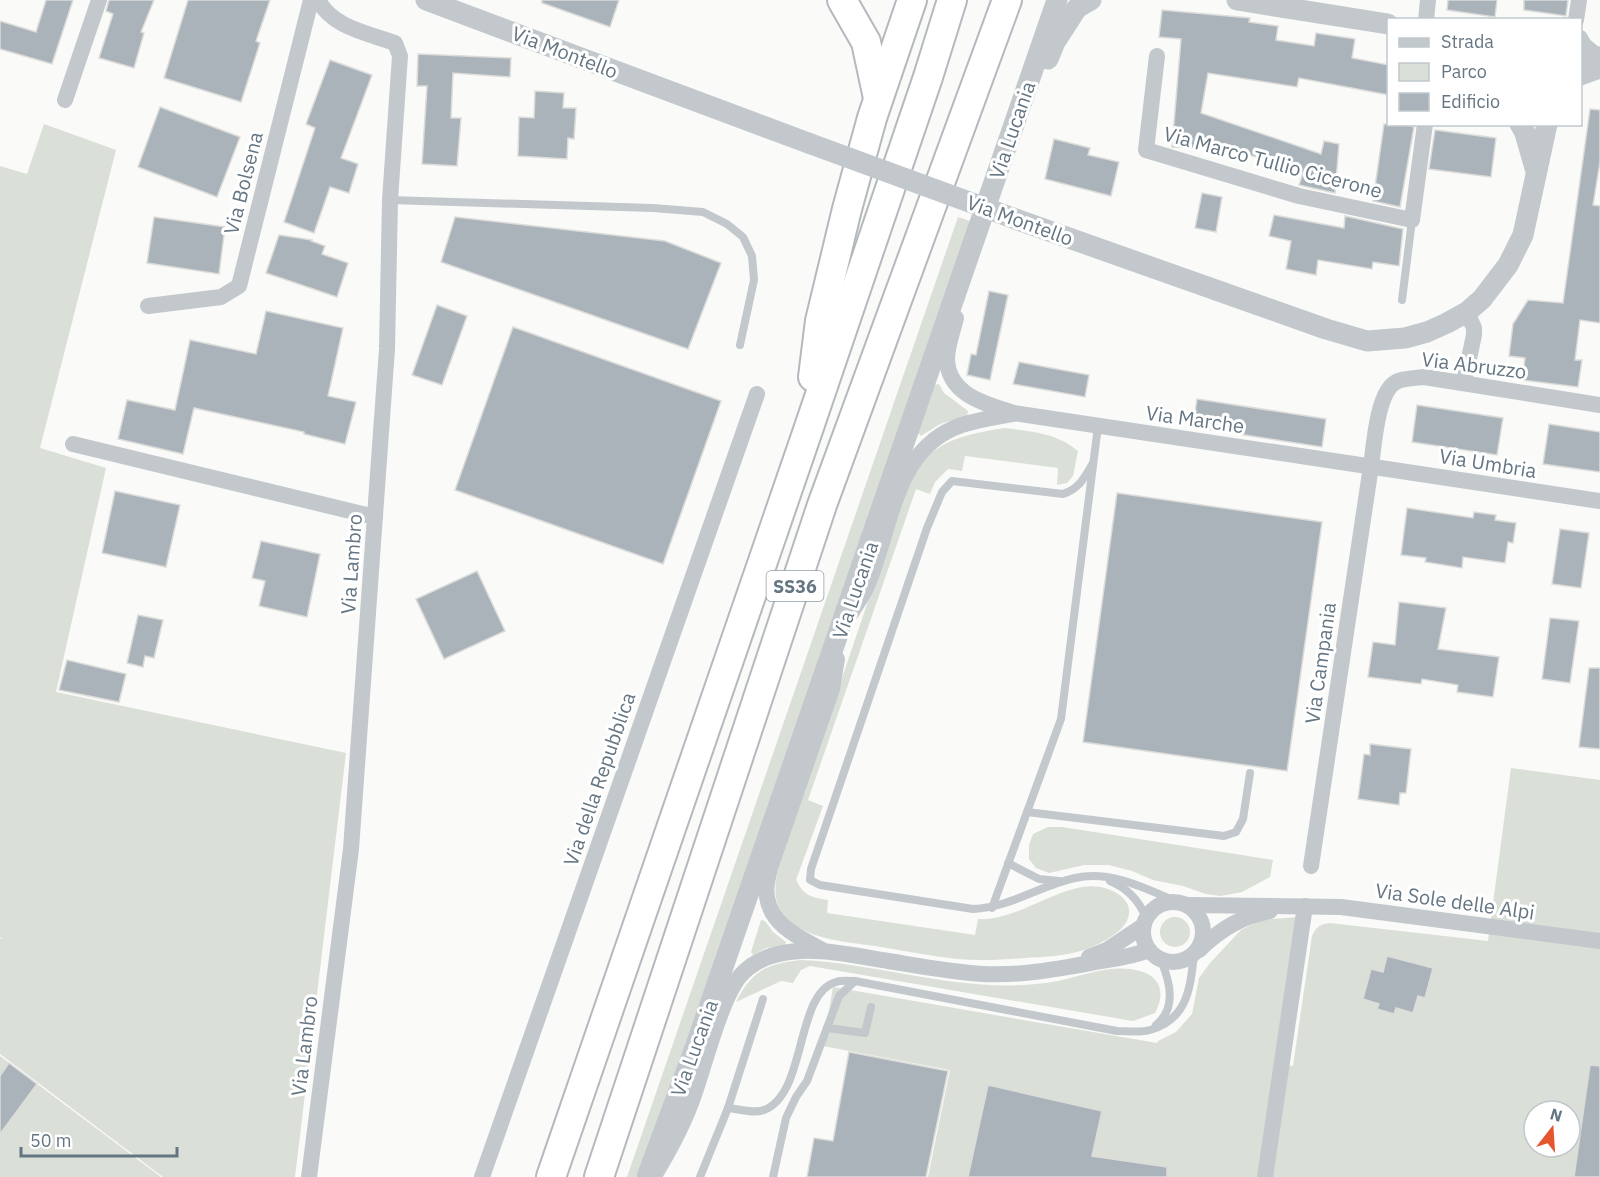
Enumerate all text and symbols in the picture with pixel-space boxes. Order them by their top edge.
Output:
legend [1387,18,1582,126]
street label: Via Montello [508,19,622,85]
text: Strada [1441,30,1494,53]
text: Parco [1441,60,1487,83]
street label: Via Lucania [983,77,1041,182]
text: Edificio [1441,90,1500,113]
street label: Via Marco Tullio Cicerone [1161,120,1385,204]
street label: Via Bolsena [217,128,269,237]
street label: Via Montello [963,188,1077,252]
street label: Via Abruzzo [1420,345,1528,385]
street label: Via Marche [1144,399,1246,439]
street label: Via Umbria [1437,442,1539,484]
street label: Via Lambro [334,513,368,615]
street label: Via Lucania [826,537,884,642]
road number: SS36 [766,571,824,601]
street label: Via Campania [1298,600,1342,726]
street label: Via della Repubblica [557,688,642,870]
street label: Via Sole delle Alpi [1374,876,1536,926]
street label: Via Lambro [284,994,324,1098]
street label: Via Lucania [664,995,724,1100]
north arrow [1522,1099,1582,1159]
text: N [1548,1103,1565,1126]
scale bar [21,1120,177,1158]
text: 50 m [30,1129,72,1152]

